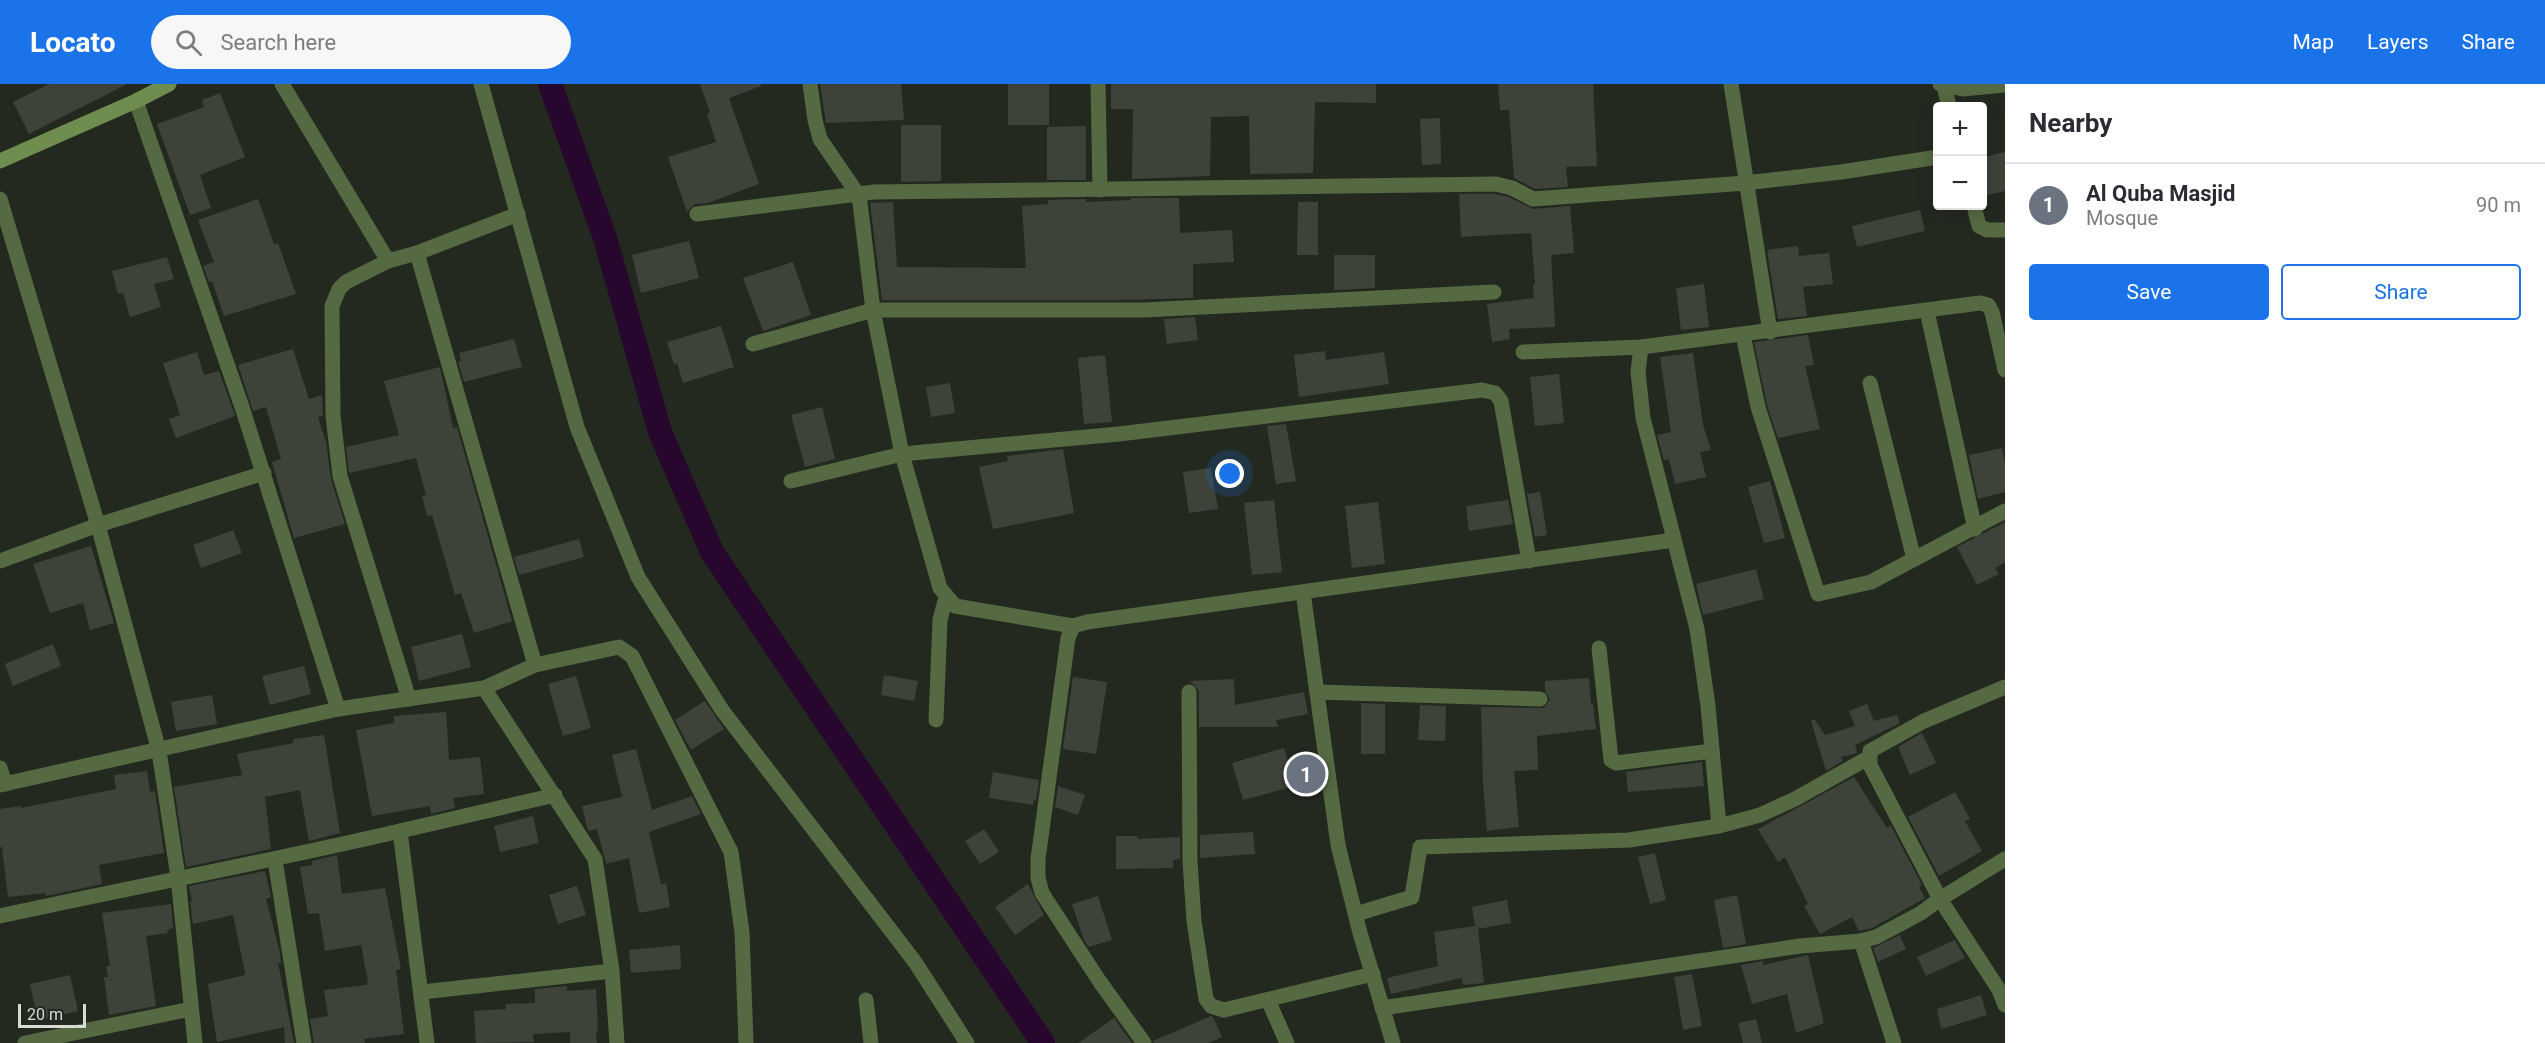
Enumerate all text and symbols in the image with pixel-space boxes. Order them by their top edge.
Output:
search box [151,15,571,69]
text: Locato [30,26,115,59]
icon: search [172,26,205,59]
text: Search here [220,30,336,55]
text: Map [2292,30,2334,54]
text: Layers [2367,30,2428,54]
text: Share [2461,30,2515,54]
map controls [1933,102,1987,210]
button: + [1933,102,1987,156]
text: Nearby [2029,108,2112,138]
button: − [1933,156,1987,210]
text: Al Quba Masjid [2086,181,2235,206]
text: 1 [2043,193,2054,217]
text: 90 m [2476,193,2521,217]
text: Mosque [2086,206,2158,230]
button: Save [2029,264,2269,320]
button: Share [2281,264,2521,320]
your location [1215,459,1244,488]
pin: 1 [1286,752,1326,796]
scale bar [18,1001,86,1028]
text: 20 m [27,1005,63,1024]

